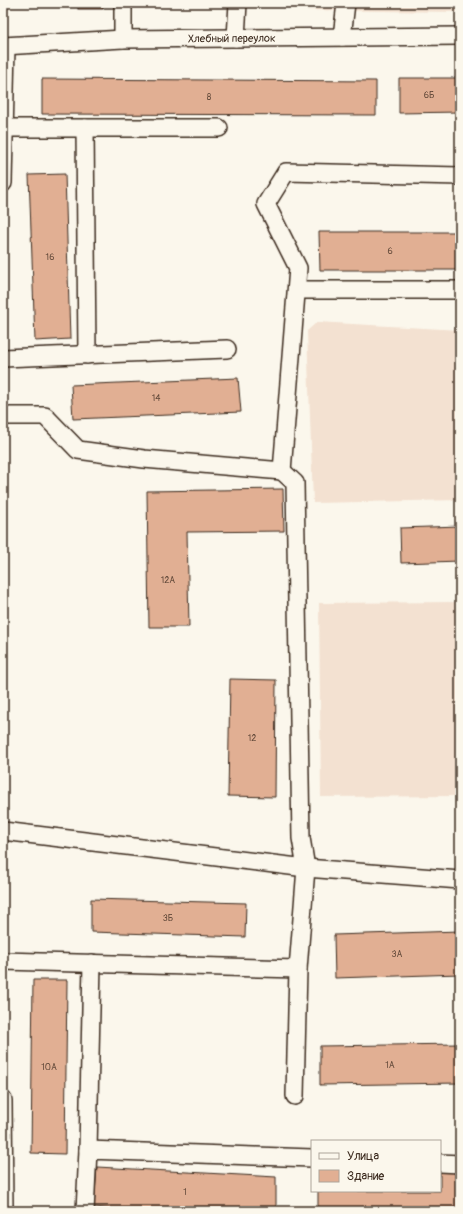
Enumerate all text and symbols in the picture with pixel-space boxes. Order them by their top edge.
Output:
street label: Хлебный переулок [188,31,276,45]
house number: 6Б [424,90,434,101]
house number: 8 [207,92,212,103]
house number: 6 [387,246,393,257]
house number: 16 [46,252,54,263]
house number: 14 [152,393,161,404]
house number: 12А [161,575,175,586]
house number: 12 [248,733,256,744]
house number: 3Б [163,913,173,924]
house number: 3А [392,949,403,960]
house number: 1А [385,1060,395,1071]
house number: 10А [41,1062,57,1073]
legend [311,1140,441,1192]
text: Улица [347,1149,379,1164]
text: Здание [347,1169,384,1184]
house number: 1 [183,1187,187,1198]

